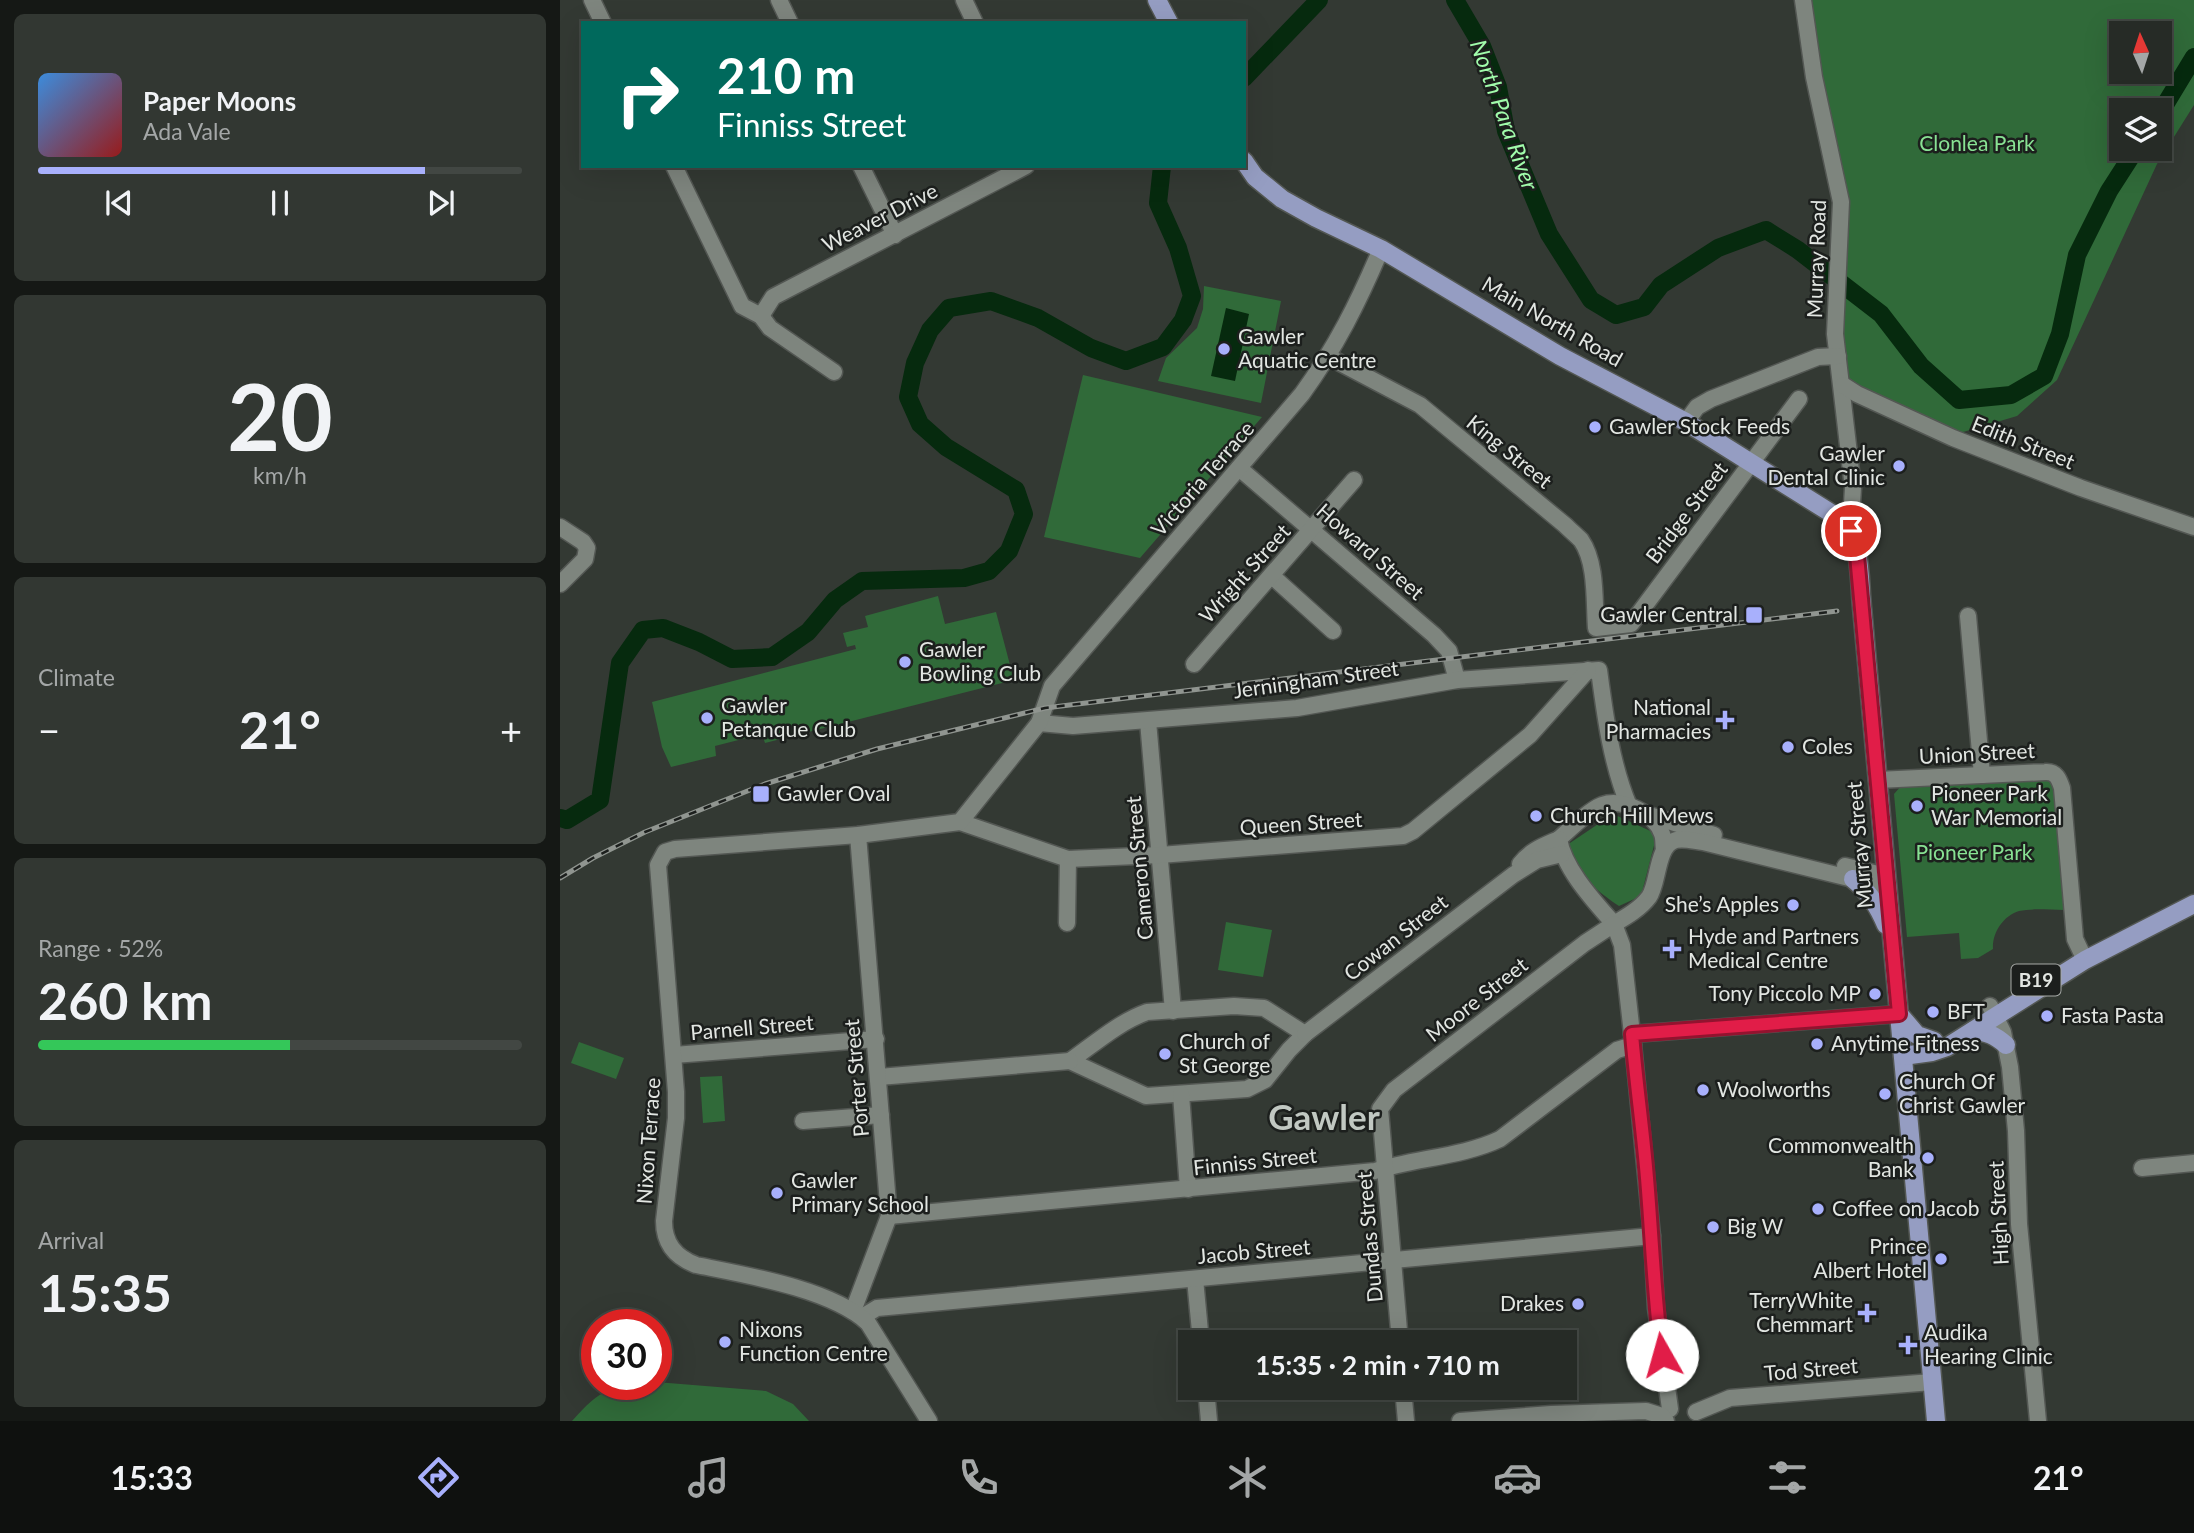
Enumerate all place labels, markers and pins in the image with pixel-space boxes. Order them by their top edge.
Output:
place label: Gawler Aquatic Centre [1238,323,1376,372]
marker: Gawler Aquatic Centre [1216,341,1232,357]
place label: Gawler Stock Feeds [1609,413,1790,438]
marker: Gawler Stock Feeds [1587,419,1603,435]
place label: Gawler Dental Clinic [1767,440,1885,489]
marker: Gawler Dental Clinic [1891,458,1907,474]
pin [1821,501,1881,561]
place label: Gawler Central [1600,601,1738,626]
marker: Gawler Central [1744,605,1764,625]
place label: Gawler Bowling Club [919,636,1041,685]
marker: Gawler Bowling Club [897,654,913,670]
place label: Gawler Petanque Club [721,692,856,741]
place label: National Pharmacies [1606,694,1711,743]
marker: Gawler Petanque Club [699,710,715,726]
marker: National Pharmacies [1717,712,1733,728]
place label: Coles [1802,733,1853,758]
marker: Coles [1780,739,1796,755]
place label: Gawler Oval [777,780,891,805]
place label: Pioneer Park War Memorial [1931,780,2062,829]
marker: Gawler Oval [751,784,771,804]
marker: Pioneer Park War Memorial [1909,798,1925,814]
place label: Church Hill Mews [1550,802,1714,827]
marker: Church Hill Mews [1528,808,1544,824]
place label: She’s Apples [1665,891,1779,916]
marker: She’s Apples [1785,897,1801,913]
place label: Hyde and Partners Medical Centre [1688,923,1859,972]
marker: Hyde and Partners Medical Centre [1662,939,1682,959]
place label: Tony Piccolo MP [1709,980,1861,1005]
marker: Tony Piccolo MP [1867,986,1883,1002]
place label: BFT [1947,998,1985,1023]
place label: Fasta Pasta [2061,1002,2164,1027]
marker: BFT [1925,1004,1941,1020]
marker: Fasta Pasta [2039,1008,2055,1024]
place label: Church of St George [1179,1028,1270,1077]
place label: Anytime Fitness [1831,1030,1980,1055]
marker: Anytime Fitness [1809,1036,1825,1052]
marker: Church of St George [1157,1046,1173,1062]
place label: Church Of Christ Gawler [1899,1068,2026,1117]
place label: Woolworths [1717,1076,1831,1101]
marker: Woolworths [1695,1082,1711,1098]
marker: Church Of Christ Gawler [1877,1086,1893,1102]
place label: Commonwealth Bank [1768,1132,1914,1181]
marker: Commonwealth Bank [1920,1150,1936,1166]
place label: Gawler Primary School [791,1167,929,1216]
marker: Gawler Primary School [769,1185,785,1201]
place label: Coffee on Jacob [1832,1195,1979,1220]
marker: Coffee on Jacob [1810,1201,1826,1217]
place label: Big W [1727,1213,1783,1238]
marker: Big W [1705,1219,1721,1235]
place label: Prince Albert Hotel [1814,1233,1927,1282]
marker: Prince Albert Hotel [1933,1251,1949,1267]
place label: TerryWhite Chemmart [1749,1287,1853,1336]
place label: Drakes [1500,1290,1564,1315]
marker: Drakes [1570,1296,1586,1312]
marker: TerryWhite Chemmart [1859,1305,1875,1321]
place label: Nixons Function Centre [739,1316,888,1365]
place label: Audika Hearing Clinic [1924,1319,2053,1368]
marker: Nixons Function Centre [717,1334,733,1350]
marker: Audika Hearing Clinic [1898,1335,1918,1355]

